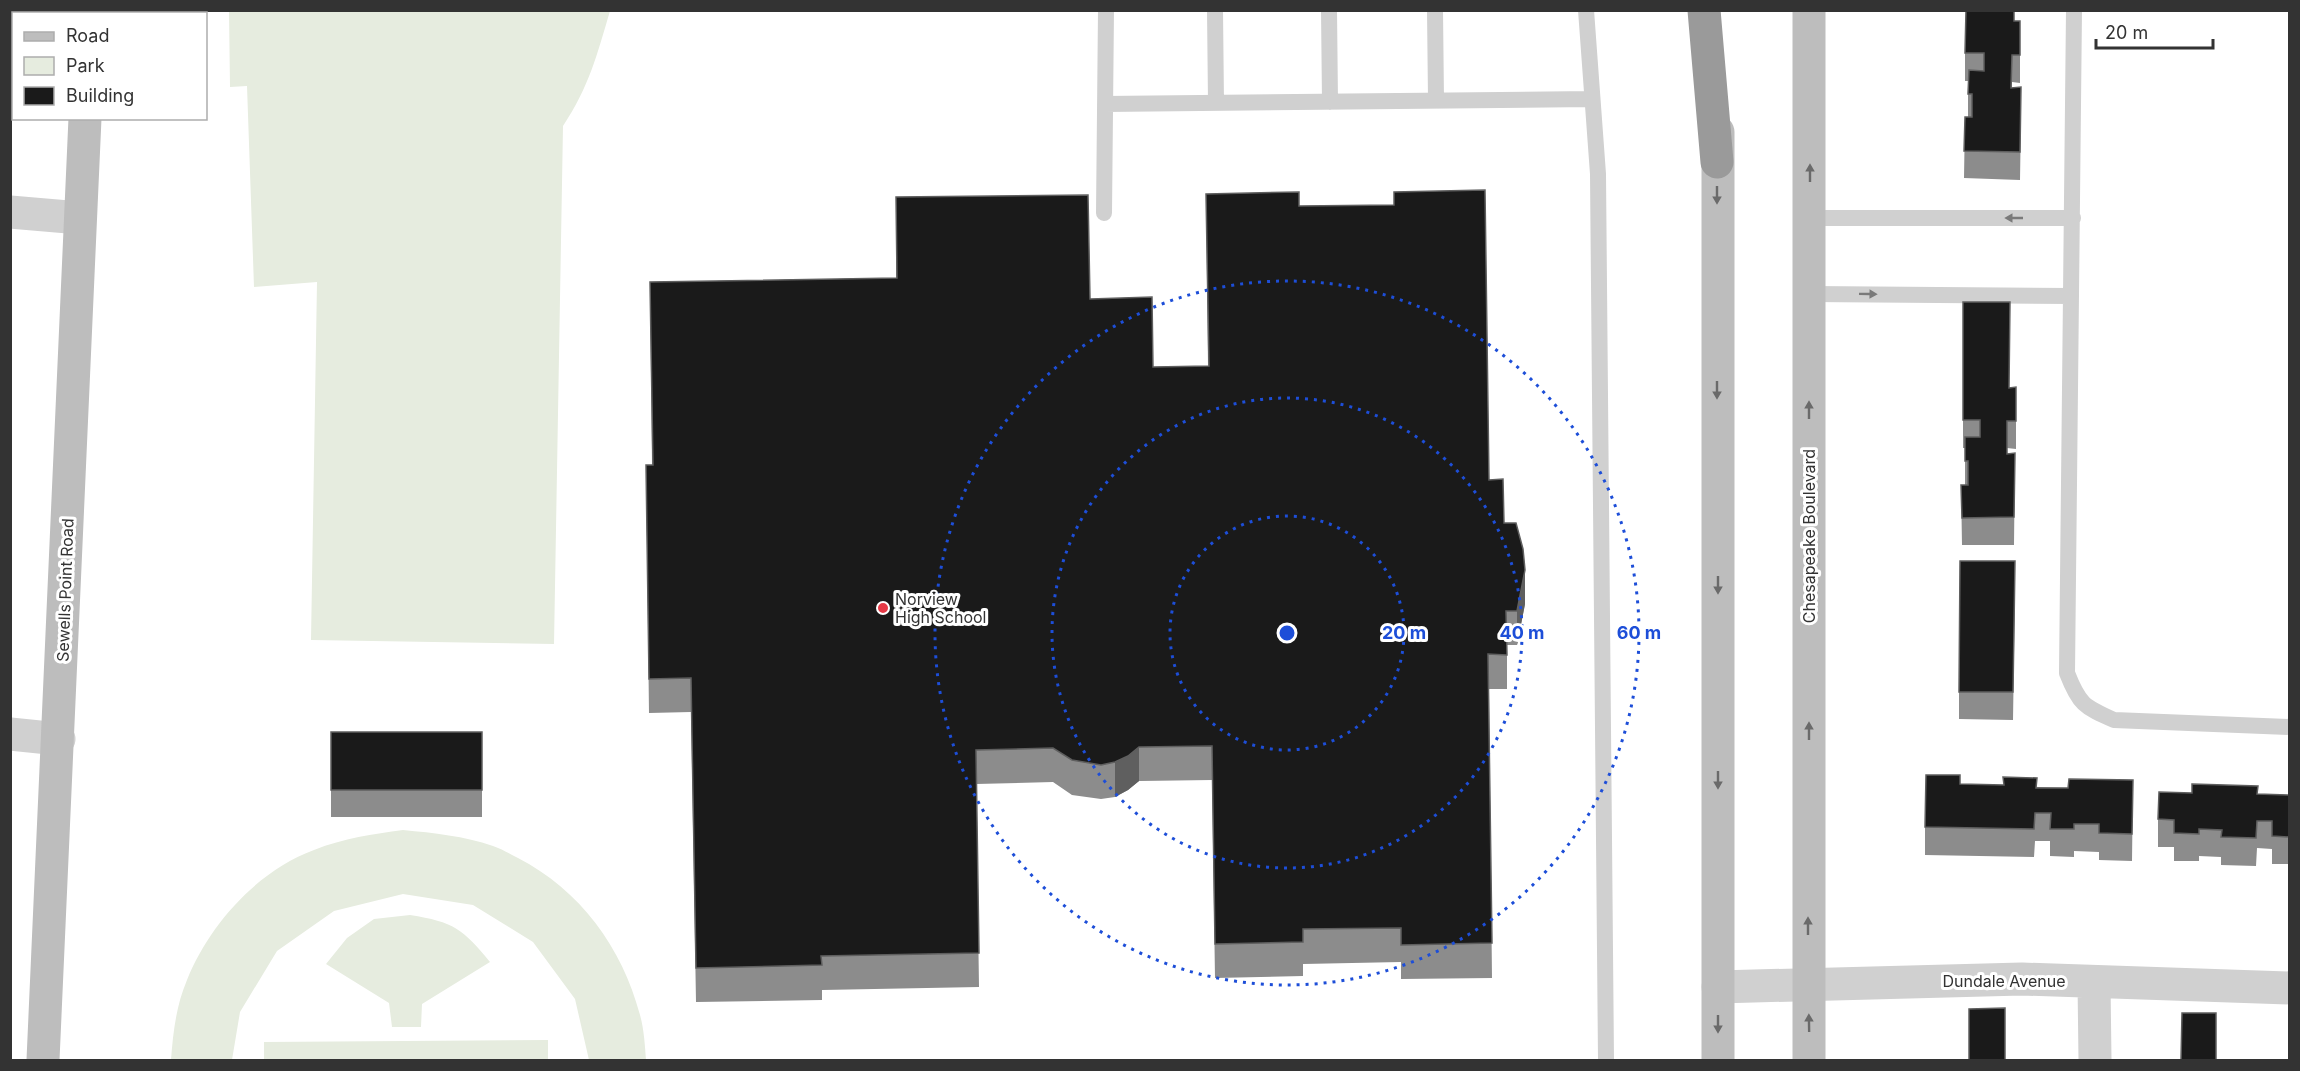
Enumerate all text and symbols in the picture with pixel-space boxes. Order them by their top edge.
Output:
legend [12,12,207,120]
scale bar [2096,12,2213,50]
text: 20 m [2105,22,2148,43]
text: Road [66,25,109,46]
text: Park [66,55,105,76]
text: Building [66,85,134,106]
one-way arrow [1805,164,1815,183]
one-way arrow [1712,185,1722,204]
one-way arrow [2005,213,2024,223]
one-way arrow [1859,289,1878,299]
one-way arrow [1712,380,1722,399]
one-way arrow [1804,401,1814,420]
street label: Chesapeake Boulevard [1799,449,1819,623]
street label: Sewells Point Road [53,518,77,662]
one-way arrow [1713,575,1723,594]
place label: Norview High School [895,589,986,627]
marker: Norview High School [876,601,890,615]
text: 20 m [1382,622,1426,643]
text: 40 m [1500,622,1545,643]
text: 60 m [1617,622,1661,643]
centre of rings [1277,623,1297,643]
one-way arrow [1804,722,1814,741]
one-way arrow [1713,770,1723,789]
one-way arrow [1803,917,1813,936]
street label: Dundale Avenue [1942,971,2066,991]
one-way arrow [1804,1013,1813,1032]
one-way arrow [1713,1014,1723,1033]

